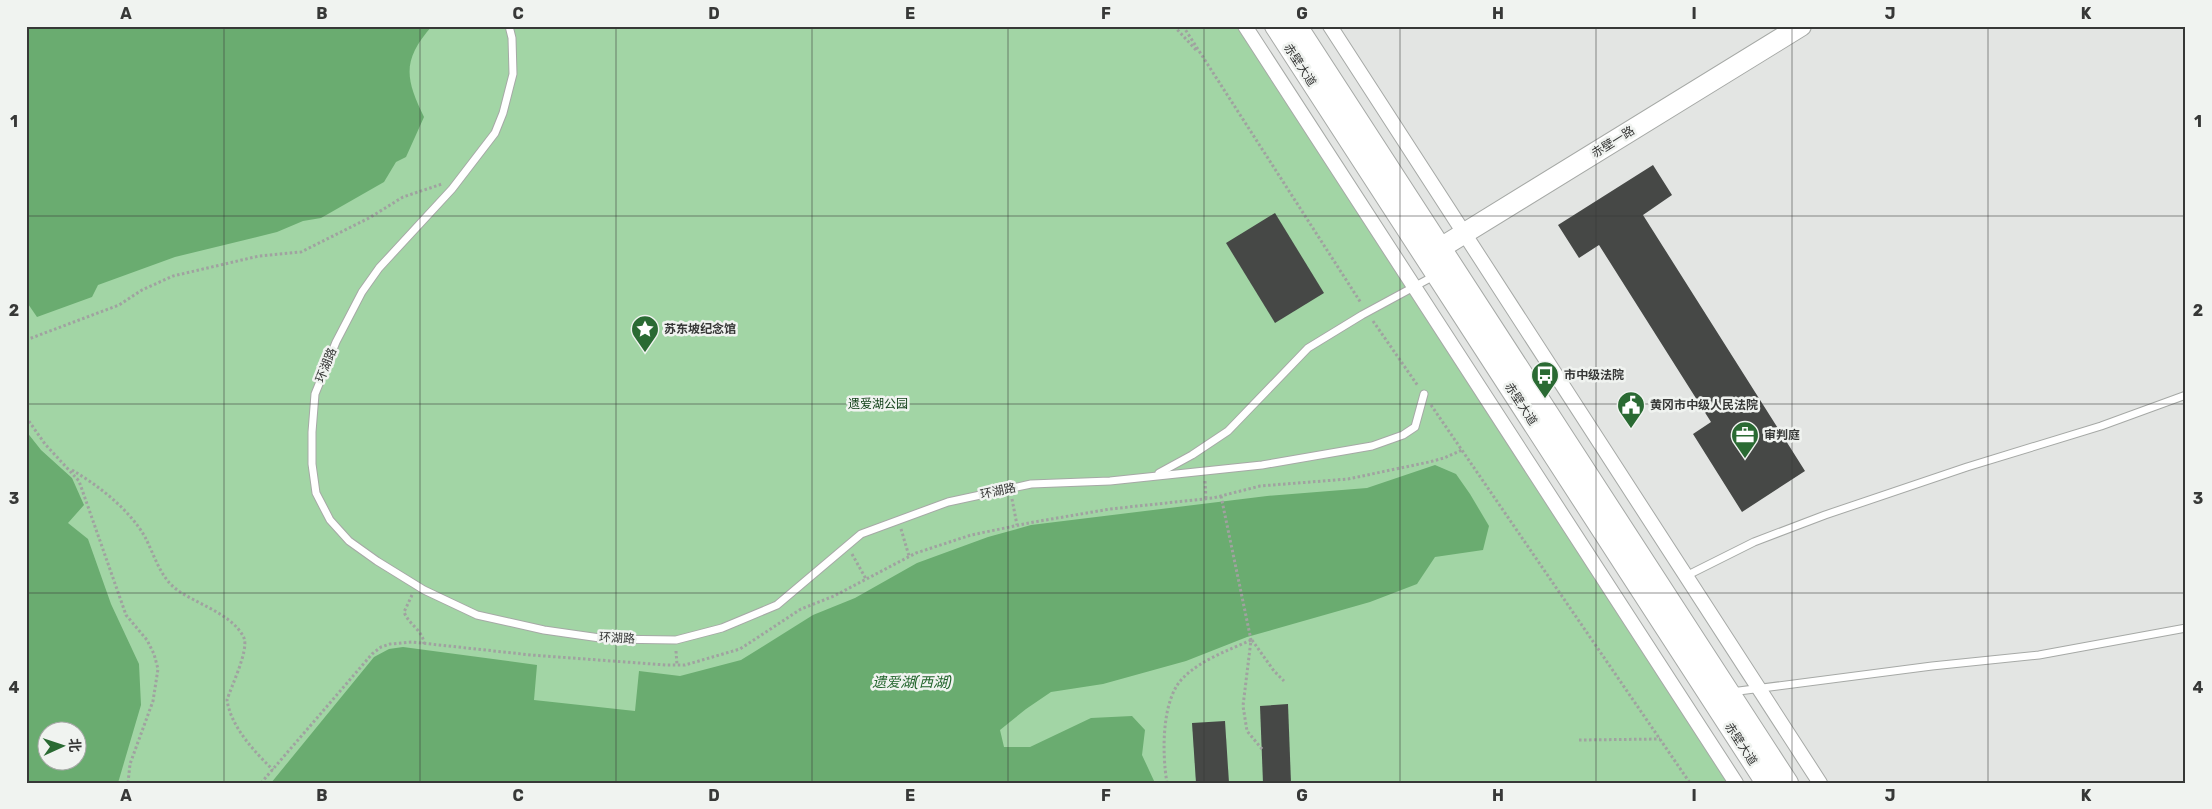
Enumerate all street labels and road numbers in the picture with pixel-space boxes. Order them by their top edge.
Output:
street label: 赤壁大道 [1281,41,1319,89]
street label: 赤壁一路 [1589,123,1637,161]
street label: 环湖路 [313,346,339,384]
street label: 赤壁大道 [1502,380,1540,428]
street label: 环湖路 [979,480,1017,502]
street label: 环湖路 [599,630,635,646]
street label: 赤壁大道 [1722,720,1760,768]

